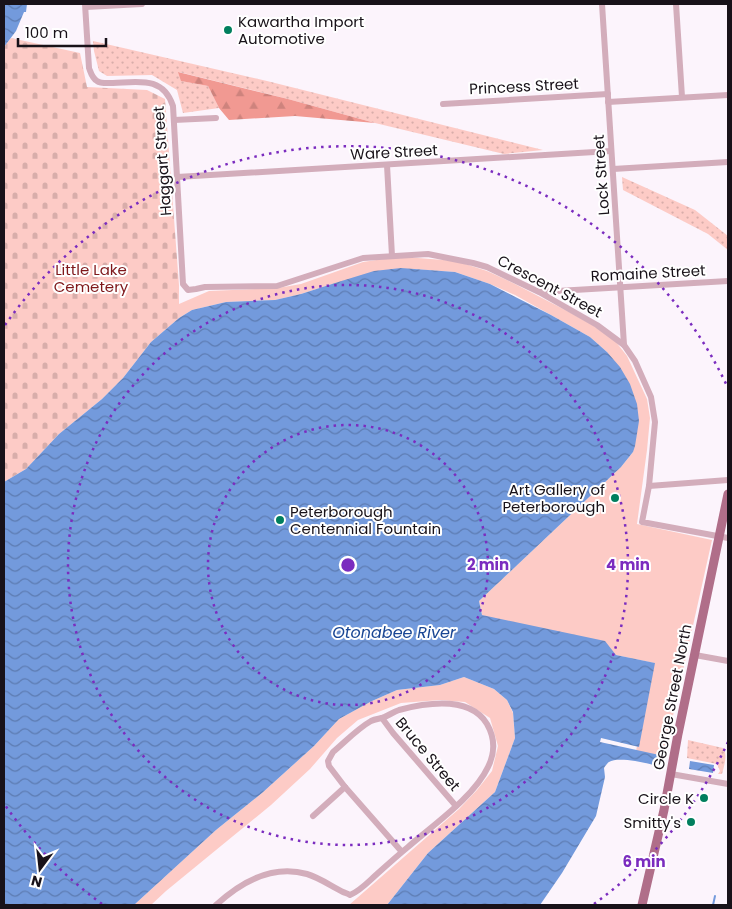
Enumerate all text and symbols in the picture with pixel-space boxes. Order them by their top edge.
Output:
place label: Kawartha Import Automotive [238,11,364,49]
scale bar [18,15,105,47]
text: 100 m [25,22,68,43]
marker: Kawartha Import Automotive [222,24,234,36]
street label: Princess Street [469,73,579,99]
street label: Haggart Street [148,105,176,217]
street label: Lock Street [588,134,614,216]
street label: Ware Street [350,139,438,165]
street label: Crescent Street [494,250,606,322]
park label: Little Lake Cemetery [54,259,129,297]
street label: Romaine Street [590,260,706,286]
place label: Art Gallery of Peterborough [502,479,605,517]
marker: Art Gallery of Peterborough [609,492,621,504]
place label: Peterborough Centennial Fountain [290,501,441,539]
marker: Peterborough Centennial Fountain [274,514,286,526]
text: 2 min [467,554,509,575]
text: 4 min [606,554,650,575]
centre of rings [339,556,357,574]
water label: Otonabee River [332,621,457,644]
street label: George Street North [648,622,696,772]
street label: Bruce Street [391,712,465,796]
place label: Circle K [638,788,694,809]
marker: Circle K [698,792,710,804]
place label: Smitty's [623,812,681,833]
marker: Smitty's [685,816,697,828]
north arrow [15,844,65,894]
text: 6 min [622,851,666,872]
text: N [29,871,44,893]

